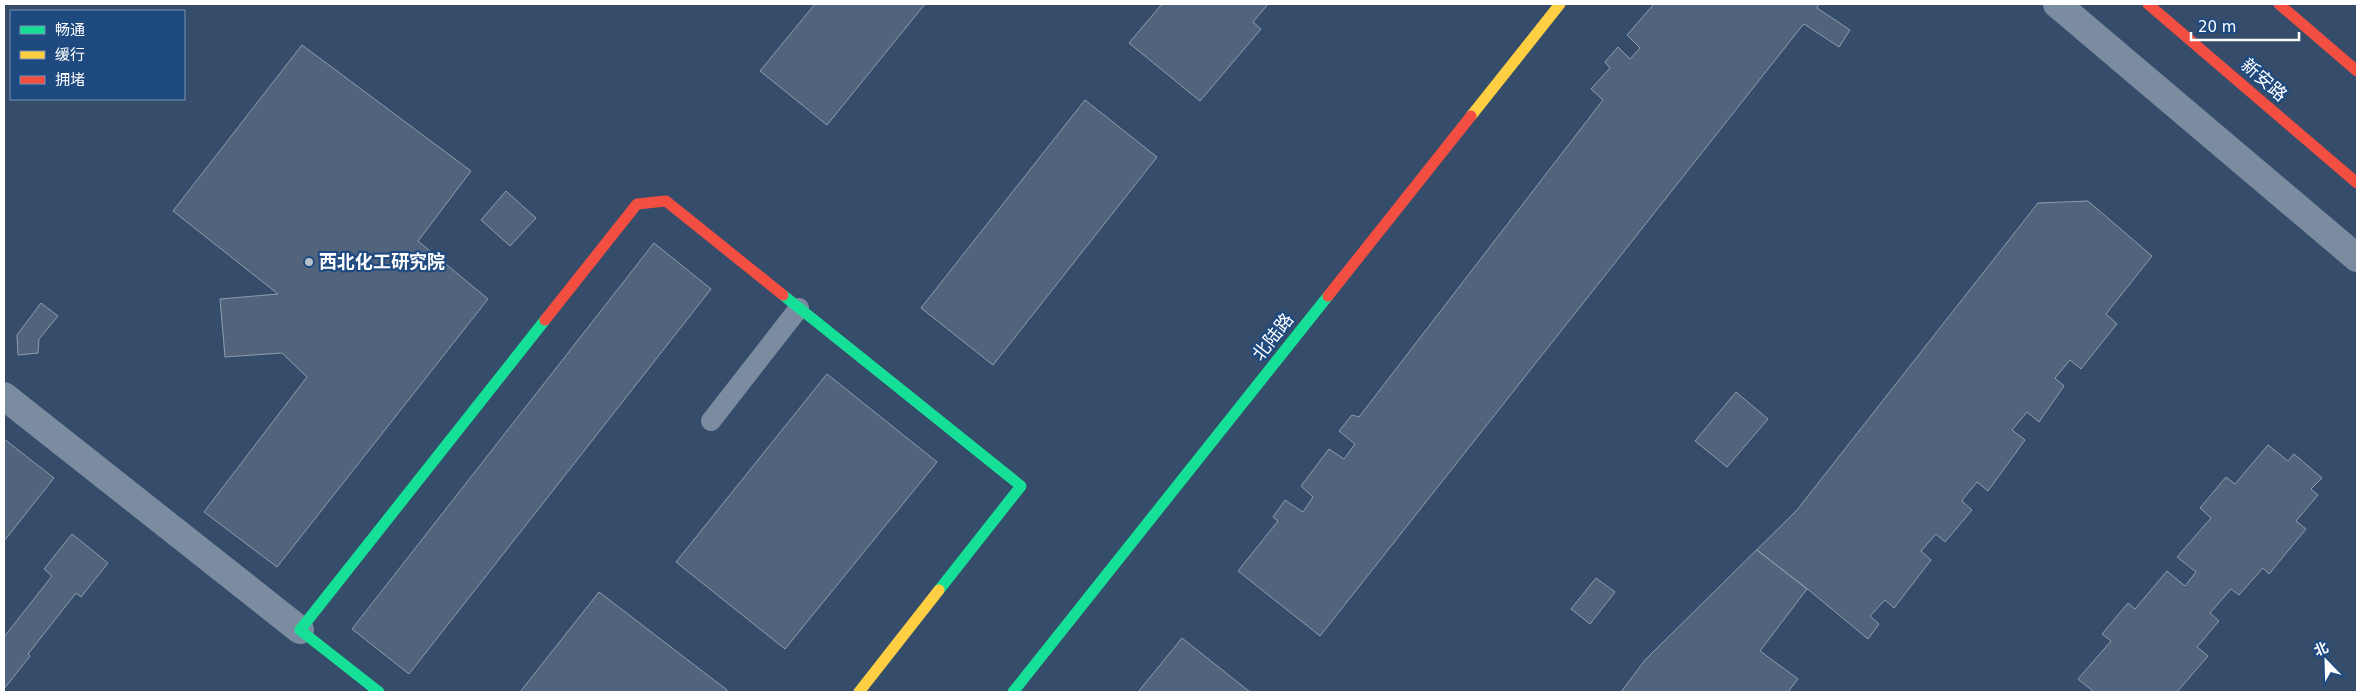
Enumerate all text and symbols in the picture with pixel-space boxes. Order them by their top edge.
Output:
legend [10,10,185,100]
scale bar [2191,10,2298,42]
text: 20 m [2198,18,2236,36]
text: 畅通 [55,21,85,39]
text: 缓行 [55,46,85,64]
street label: 新安路 [2237,54,2292,105]
text: 拥堵 [55,71,85,89]
place label: 西北化工研究院 [319,251,445,272]
marker: 西北化工研究院 [303,256,315,268]
street label: 北陆路 [1248,309,1298,364]
north arrow [2301,636,2351,686]
text: 北 [2311,639,2330,659]

